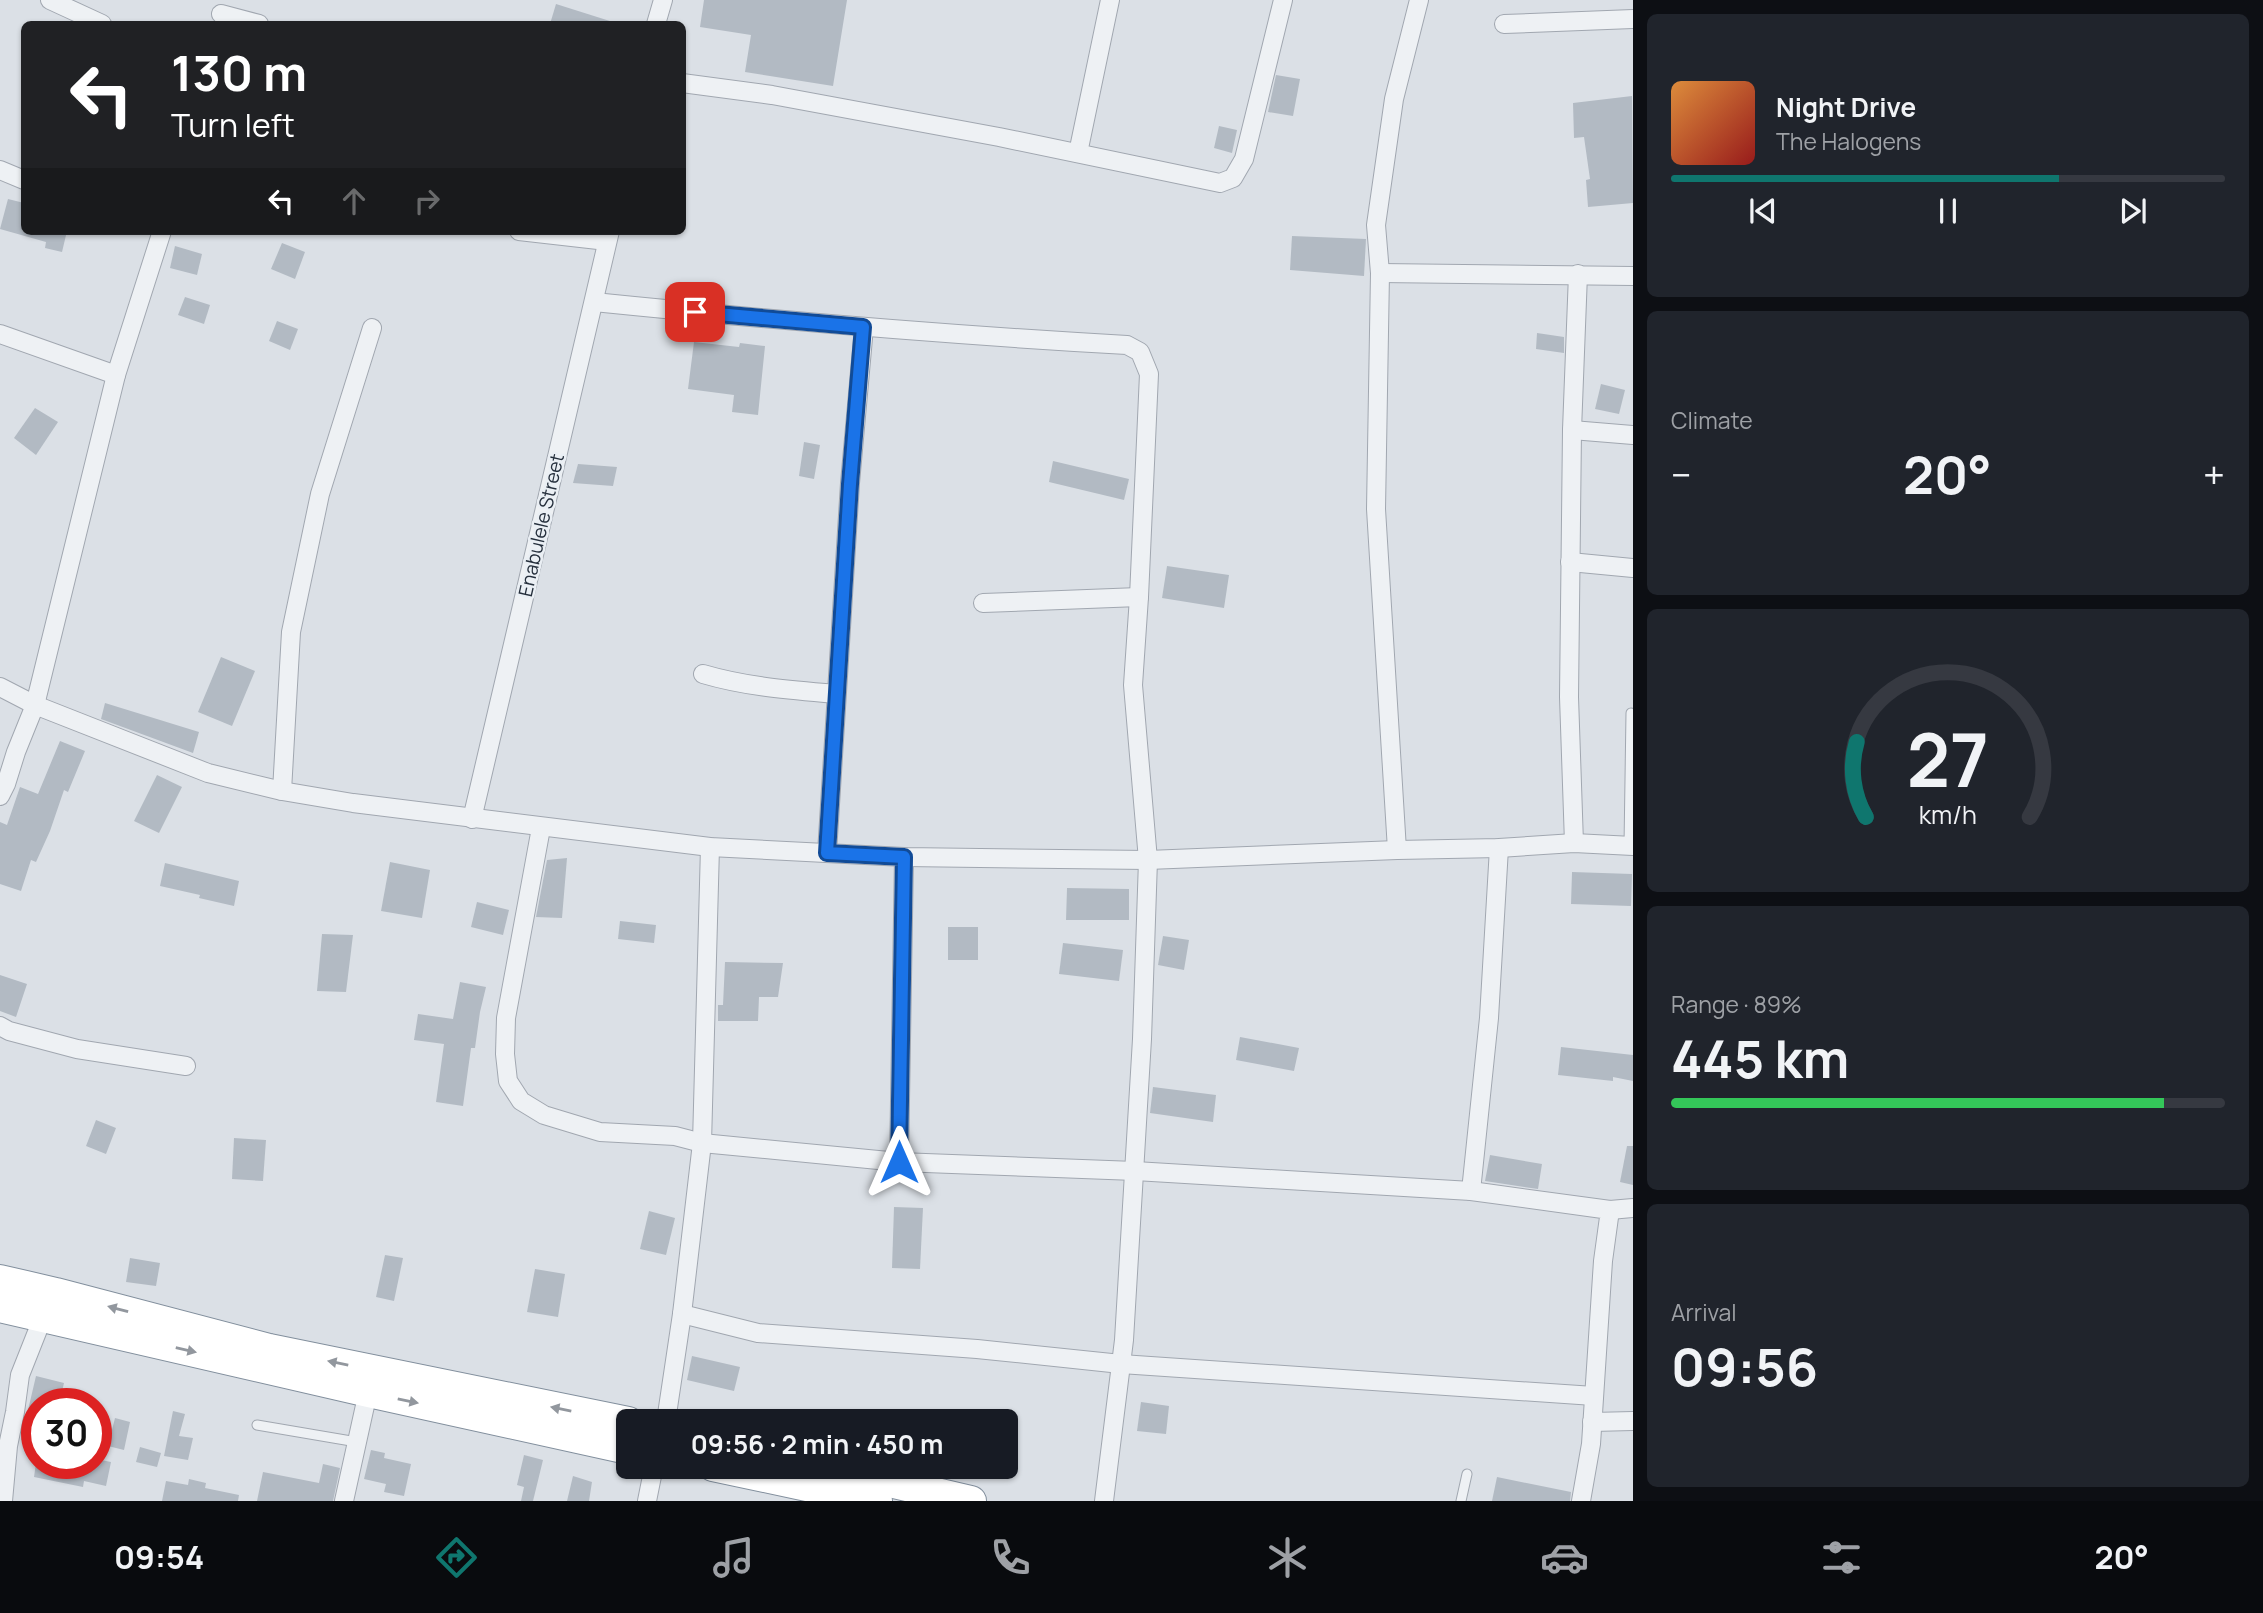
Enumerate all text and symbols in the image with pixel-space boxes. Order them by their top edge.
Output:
text: 130 m [171,39,307,106]
icon: left [56,49,147,140]
text: Night Drive [1776,89,1916,125]
text: Turn left [171,103,295,147]
text: The Halogens [1776,125,1921,157]
icon: left [262,182,300,220]
icon: ahead [335,182,373,220]
icon: right [408,182,446,220]
icon: previous [1744,192,1782,230]
icon: pause [1929,192,1967,230]
icon: next [2114,192,2152,230]
pin [665,282,725,342]
icon: arrive [676,293,714,331]
text: Climate [1671,404,1753,436]
text: 20° [1903,439,1992,510]
text: − [1671,448,1692,500]
text: + [2203,448,2225,500]
street label: Enabulele Street [512,451,570,599]
text: 27 [1907,709,1989,809]
text: km/h [1919,796,1977,831]
text: Range · 89% [1671,988,1802,1020]
text: 445 km [1671,1023,1849,1094]
position arrow [862,1125,936,1199]
text: Arrival [1671,1296,1737,1328]
one-way arrow [106,1303,128,1314]
text: 09:56 [1671,1331,1818,1402]
one-way arrow [175,1345,197,1356]
one-way arrow [327,1358,349,1369]
speed limit sign: 30 [21,1388,112,1479]
one-way arrow [397,1396,419,1407]
one-way arrow [550,1403,572,1414]
text: 09:56 · 2 min · 450 m [691,1426,943,1462]
icon: directions [432,1533,481,1582]
icon: music [709,1533,758,1582]
icon: phone [986,1533,1035,1582]
icon: climate [1263,1533,1312,1582]
icon: car [1540,1533,1589,1582]
icon: filters [1817,1533,1866,1582]
text: 09:54 [114,1535,204,1579]
text: 20° [2094,1535,2149,1579]

